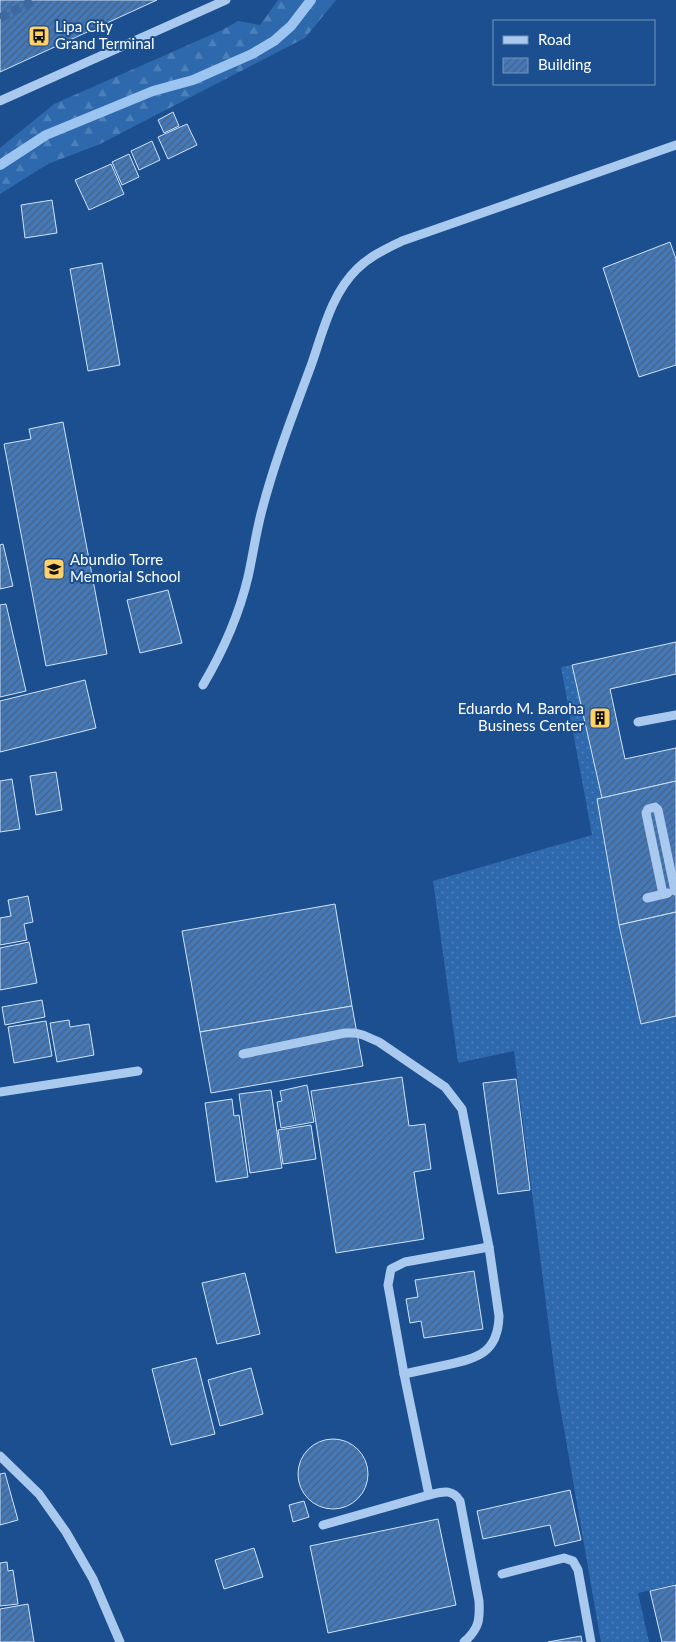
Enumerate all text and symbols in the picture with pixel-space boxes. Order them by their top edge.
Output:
place label: Lipa City Grand Terminal [55,17,155,52]
legend [493,20,656,85]
bus stop icon: Lipa City Grand Terminal [27,24,51,48]
text: Road [538,30,571,48]
text: Building [538,55,591,73]
place label: Abundio Torre Memorial School [70,550,181,585]
school or university icon: Abundio Torre Memorial School [42,557,66,581]
place label: Eduardo M. Baroha Business Center [458,699,585,734]
building icon: Eduardo M. Baroha Business Center [588,706,612,730]

